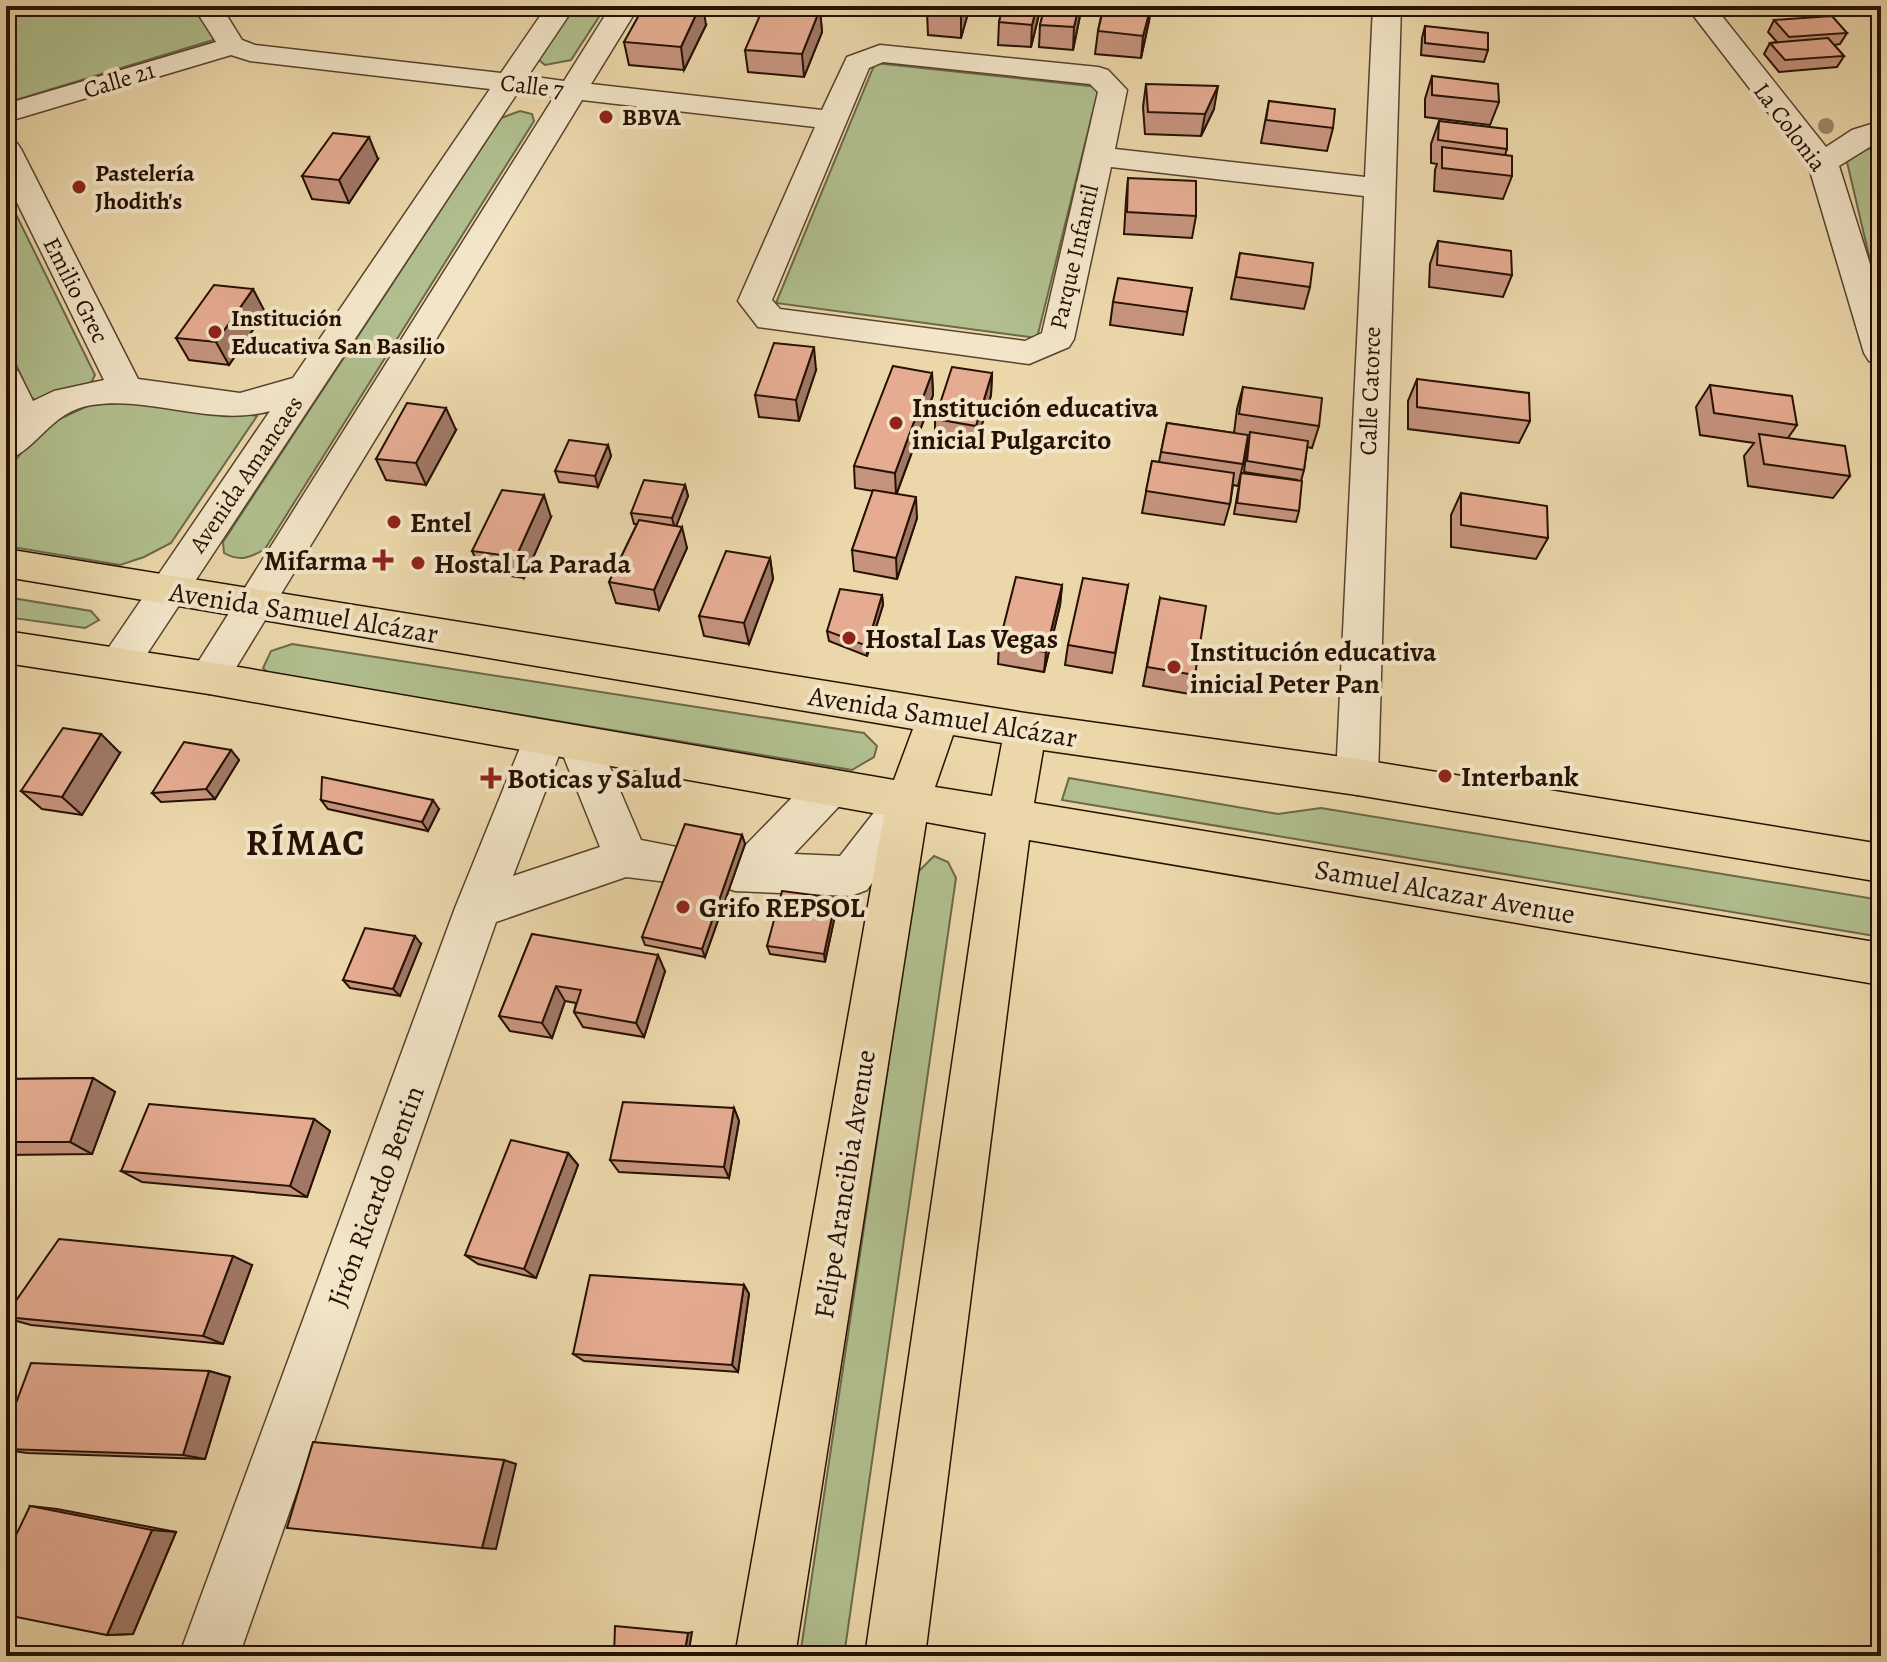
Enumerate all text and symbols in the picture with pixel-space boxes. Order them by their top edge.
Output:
street label: Calle 21 [79,54,159,106]
street label: Calle 7 [499,66,566,106]
street label: La Colonia [1746,76,1834,179]
place label: BBVA [622,101,682,133]
marker: BBVA [597,108,615,126]
place label: Pastelería Jhodith's [95,157,195,217]
marker: Pastelería Jhodith's [70,178,88,196]
street label: Parque Infantil [1042,181,1106,333]
street label: Emilio Grec [36,232,116,348]
place label: Institución Educativa San Basilio [231,302,445,362]
marker: Institución Educativa San Basilio [206,323,224,341]
street label: Calle Catorce [1352,326,1388,456]
street label: Avenida Amancaes [181,389,310,560]
place label: Institución educativa inicial Pulgarcito [912,389,1159,459]
marker: Institución educativa inicial Pulgarcito [887,414,905,432]
place label: Entel [410,504,472,542]
marker: Entel [385,513,403,531]
place label: Mifarma [264,542,367,580]
place label: Hostal La Parada [434,545,631,583]
marker: Mifarma [374,551,392,569]
marker: Hostal La Parada [409,554,427,572]
street label: Avenida Samuel Alcázar [166,573,441,653]
place label: Hostal Las Vegas [865,620,1058,658]
marker: Hostal Las Vegas [840,629,858,647]
place label: Institución educativa inicial Peter Pan [1190,633,1437,703]
marker: Institución educativa inicial Peter Pan [1165,658,1183,676]
street label: Avenida Samuel Alcázar [805,677,1080,757]
place label: Interbank [1461,758,1579,796]
place label: Boticas y Salud [507,760,683,798]
marker: Interbank [1436,767,1454,785]
marker: Boticas y Salud [482,769,500,787]
district label: RÍMAC [246,818,366,867]
street label: Samuel Alcazar Avenue [1312,850,1578,934]
place label: Grifo REPSOL [699,889,865,927]
marker: Grifo REPSOL [674,898,692,916]
street label: Felipe Arancibia Avenue [805,1047,885,1321]
street label: Jirón Ricardo Bentin [318,1080,434,1312]

